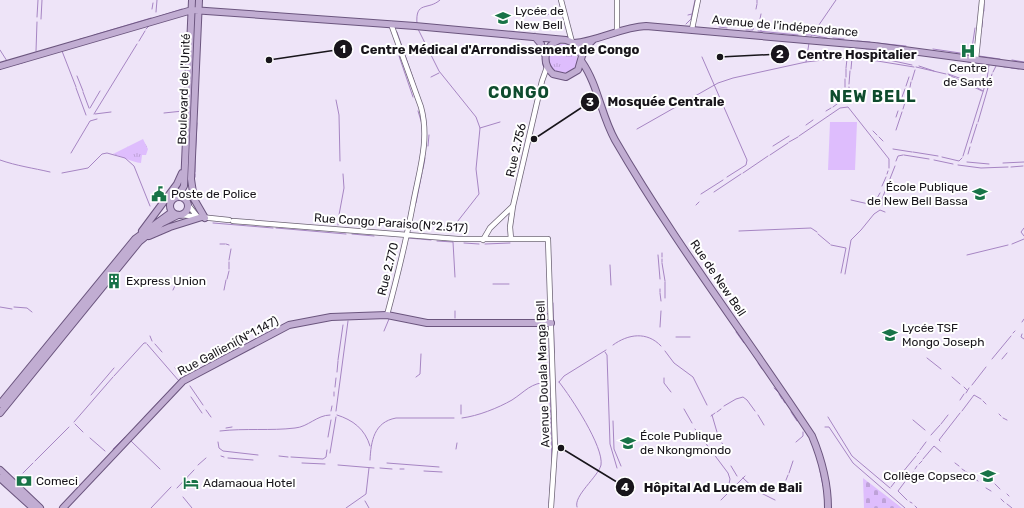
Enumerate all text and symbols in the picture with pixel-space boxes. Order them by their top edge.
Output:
place label: Lycée de New Bell [515,4,564,32]
school or university icon: Lycée de New Bell [494,9,512,27]
street label: Avenue de l'indépendance [711,13,859,39]
street label: Boulevard de l'Unité [175,33,193,145]
callout: Centre Médical d'Arrondissement de Congo [333,37,648,62]
text: 1 [340,42,346,56]
text: Centre Médical d'Arrondissement de Congo [361,42,639,57]
callout: Centre Hospitalier [770,42,925,67]
hospital icon: Centre de Santé [959,42,977,60]
text: 2 [776,47,784,61]
text: Centre Hospitalier [797,47,917,62]
place label: Centre de Santé [943,61,993,89]
district label: CONGO [488,83,550,102]
district label: NEW BELL [830,87,916,106]
callout: Mosquée Centrale [580,89,732,114]
text: Mosquée Centrale [608,94,725,109]
text: 3 [586,95,594,109]
street label: Rue 2.756 [503,122,529,178]
place label: École Publique de New Bell Bassa [867,180,968,208]
public building icon: Poste de Police [150,185,168,203]
school or university icon: École Publique de New Bell Bassa [971,185,989,203]
place label: Poste de Police [171,187,257,201]
street label: Rue Congo Paraiso(N°2.517) [313,211,469,235]
street label: Rue de New Bell [687,237,749,319]
street label: Rue 2.770 [375,241,401,297]
building icon: Express Union [105,272,123,290]
place label: Express Union [126,274,206,288]
street label: Avenue Douala Manga Bell [533,300,553,448]
street label: Rue Gallieni(N°1.147) [175,313,281,379]
place label: Lycée TSF Mongo Joseph [902,321,984,349]
school or university icon: Lycée TSF Mongo Joseph [881,326,899,344]
place label: École Publique de Nkongmondo [640,429,731,457]
school or university icon: École Publique de Nkongmondo [619,434,637,452]
school or university icon: Collège Copseco [979,467,997,485]
place label: Collège Copseco [883,469,976,483]
bank icon: Comeci [15,472,33,490]
place label: Comeci [36,474,78,488]
hotel icon: Adamaoua Hotel [182,474,200,492]
callout: Hôpital Ad Lucem de Bali [615,475,810,500]
place label: Adamaoua Hotel [203,476,296,490]
text: 4 [621,480,629,494]
text: Hôpital Ad Lucem de Bali [644,480,802,495]

